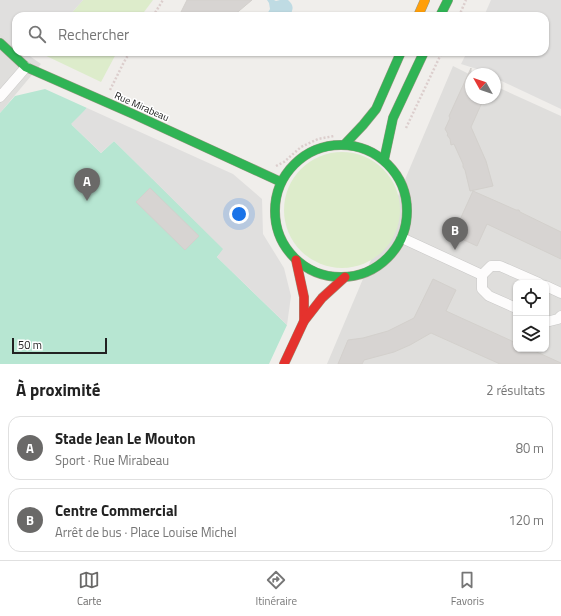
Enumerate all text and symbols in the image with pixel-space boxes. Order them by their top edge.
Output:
search box [12,12,549,56]
icon: search [26,23,48,45]
text: Rechercher [58,23,129,46]
north arrow [465,68,501,104]
street label: Rue Mirabeau [112,88,172,125]
pin: A [74,168,100,201]
your location [229,204,249,224]
pin: B [442,217,468,250]
map controls [513,280,549,352]
button: locate [513,280,549,316]
button: layers [513,316,549,352]
scale bar [12,336,107,355]
text: 50 m [18,337,42,353]
text: À proximité [16,377,100,403]
text: 2 résultats [486,380,545,400]
text: Stade Jean Le Mouton [55,427,196,450]
text: A [26,438,34,458]
text: 80 m [516,438,544,458]
text: Sport · Rue Mirabeau [55,450,169,470]
text: Centre Commercial [55,499,178,522]
text: B [26,510,34,530]
text: 120 m [508,510,544,530]
text: Arrêt de bus · Place Louise Michel [55,522,237,542]
tab: Carte [77,569,102,609]
tab: Itinéraire [256,569,297,609]
tab: Favoris [451,569,484,609]

